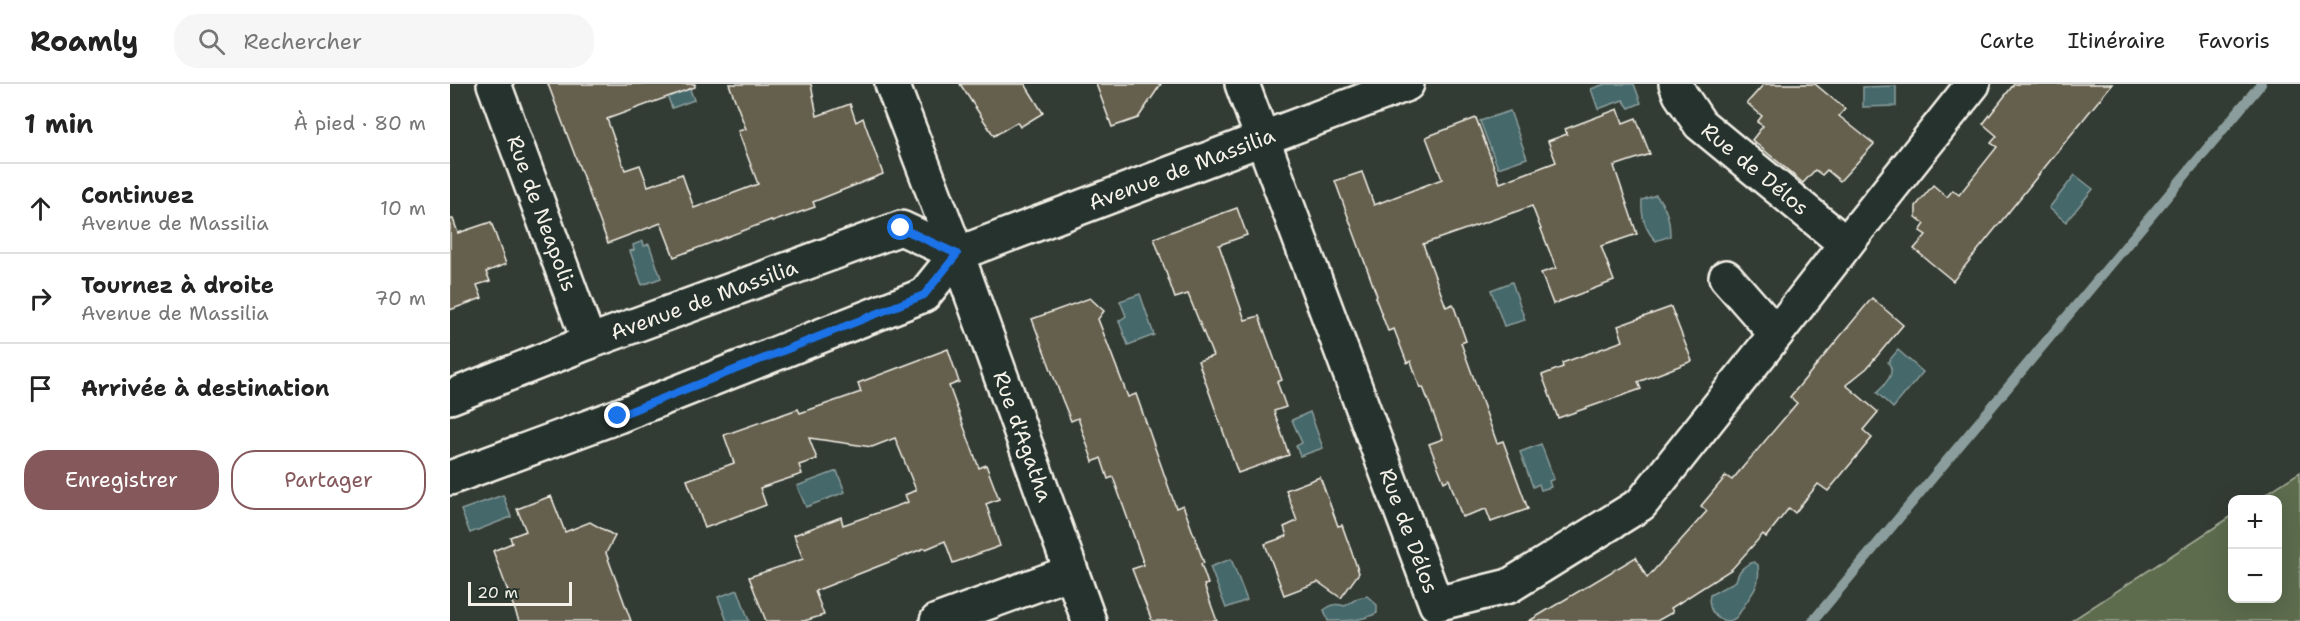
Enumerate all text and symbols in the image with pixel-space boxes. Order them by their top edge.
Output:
search box [174,14,594,68]
text: Roamly [30,22,138,60]
icon: search [195,25,228,58]
text: Rechercher [243,27,362,56]
text: Carte [1980,27,2035,55]
text: Itinéraire [2068,27,2165,55]
text: Favoris [2198,27,2270,55]
text: 1 min [24,106,93,141]
text: À pied · 80 m [294,110,426,136]
street label: Rue de Délos [1695,117,1815,222]
street label: Avenue de Massilia [1085,121,1279,217]
street label: Rue de Neapolis [500,132,583,295]
text: Continuez [81,181,194,210]
icon: ahead [24,192,57,225]
text: 10 m [380,195,426,221]
text: Avenue de Massilia [81,210,269,236]
route start [887,214,913,240]
street label: Avenue de Massilia [607,253,801,347]
text: Tournez à droite [81,271,274,300]
icon: right [24,282,57,315]
text: 70 m [374,285,426,311]
text: Avenue de Massilia [81,300,269,326]
street label: Rue d'Agatha [986,367,1059,506]
icon: arrive [24,372,57,405]
text: Arrivée à destination [81,374,329,403]
route end [604,402,630,428]
button: Enregistrer [24,450,219,510]
button: Partager [231,450,426,510]
street label: Rue de Délos [1373,464,1445,597]
map controls [2228,495,2282,603]
button: + [2228,495,2282,549]
button: − [2228,549,2282,603]
scale bar [468,579,572,606]
text: 20 m [477,582,518,603]

